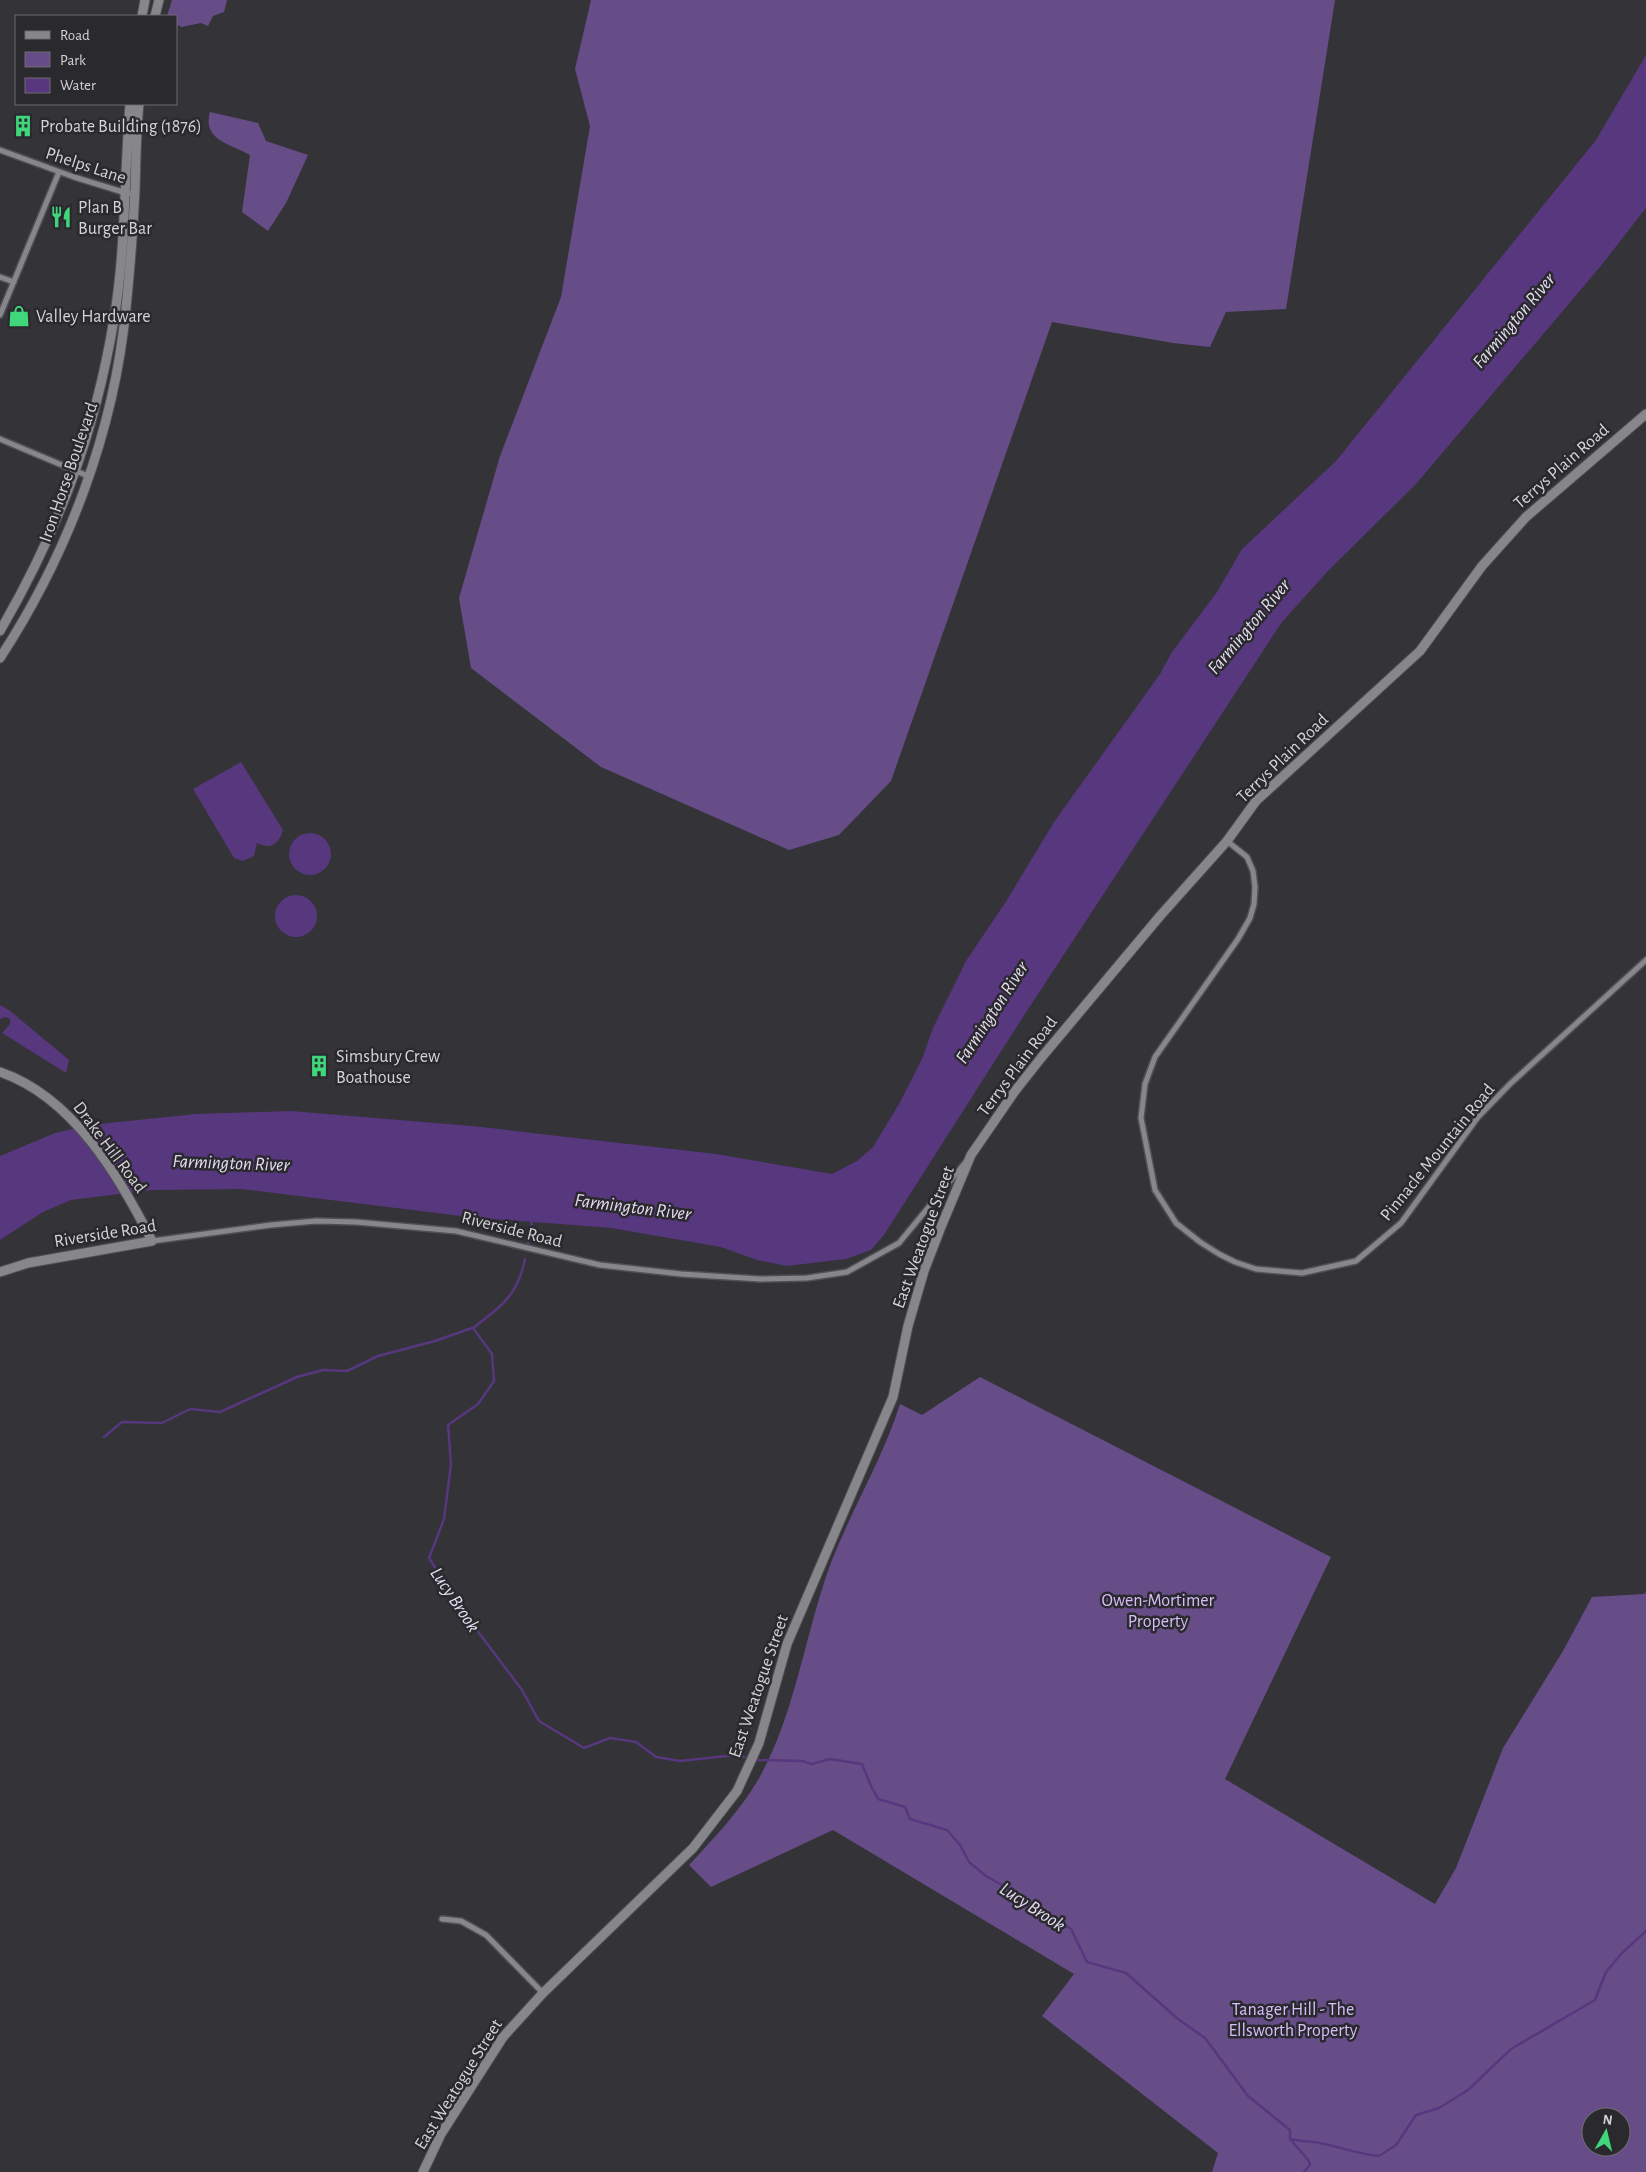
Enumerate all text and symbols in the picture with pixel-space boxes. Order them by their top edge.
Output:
legend [15,15,178,105]
text: Road [60,28,90,43]
text: Park [60,53,86,68]
text: Water [60,78,96,93]
building icon: Probate Building (1876) [10,113,36,139]
place label: Probate Building (1876) [40,118,202,136]
street label: Phelps Lane [43,144,128,187]
place label: Plan B Burger Bar [78,199,152,238]
restaurant icon: Plan B Burger Bar [48,204,74,230]
water label: Farmington River [1469,269,1560,372]
shop icon: Valley Hardware [6,303,32,329]
place label: Valley Hardware [36,308,151,326]
street label: Iron Horse Boulevard [37,400,101,545]
street label: Terrys Plain Road [1511,421,1613,513]
water label: Farmington River [1204,575,1295,678]
street label: Terrys Plain Road [1233,711,1332,807]
water label: Farmington River [952,958,1033,1067]
street label: Terrys Plain Road [975,1013,1061,1120]
place label: Simsbury Crew Boathouse [336,1048,440,1087]
building icon: Simsbury Crew Boathouse [306,1053,332,1079]
street label: Pinnacle Mountain Road [1377,1081,1498,1225]
street label: Drake Hill Road [69,1099,149,1197]
water label: Farmington River [172,1152,291,1175]
street label: East Weatogue Street [890,1164,958,1311]
water label: Farmington River [573,1191,693,1224]
street label: Riverside Road [460,1209,564,1251]
street label: Riverside Road [53,1217,158,1251]
water label: Lucy Brook [426,1564,483,1636]
park label: Owen-Mortimer Property [1102,1592,1215,1631]
street label: East Weatogue Street [726,1612,792,1760]
water label: Lucy Brook [996,1879,1068,1935]
park label: Tanager Hill - The Ellsworth Property [1228,2001,1358,2040]
street label: East Weatogue Street [412,2016,506,2153]
north arrow [1581,2107,1631,2157]
text: N [1602,2113,1613,2128]

